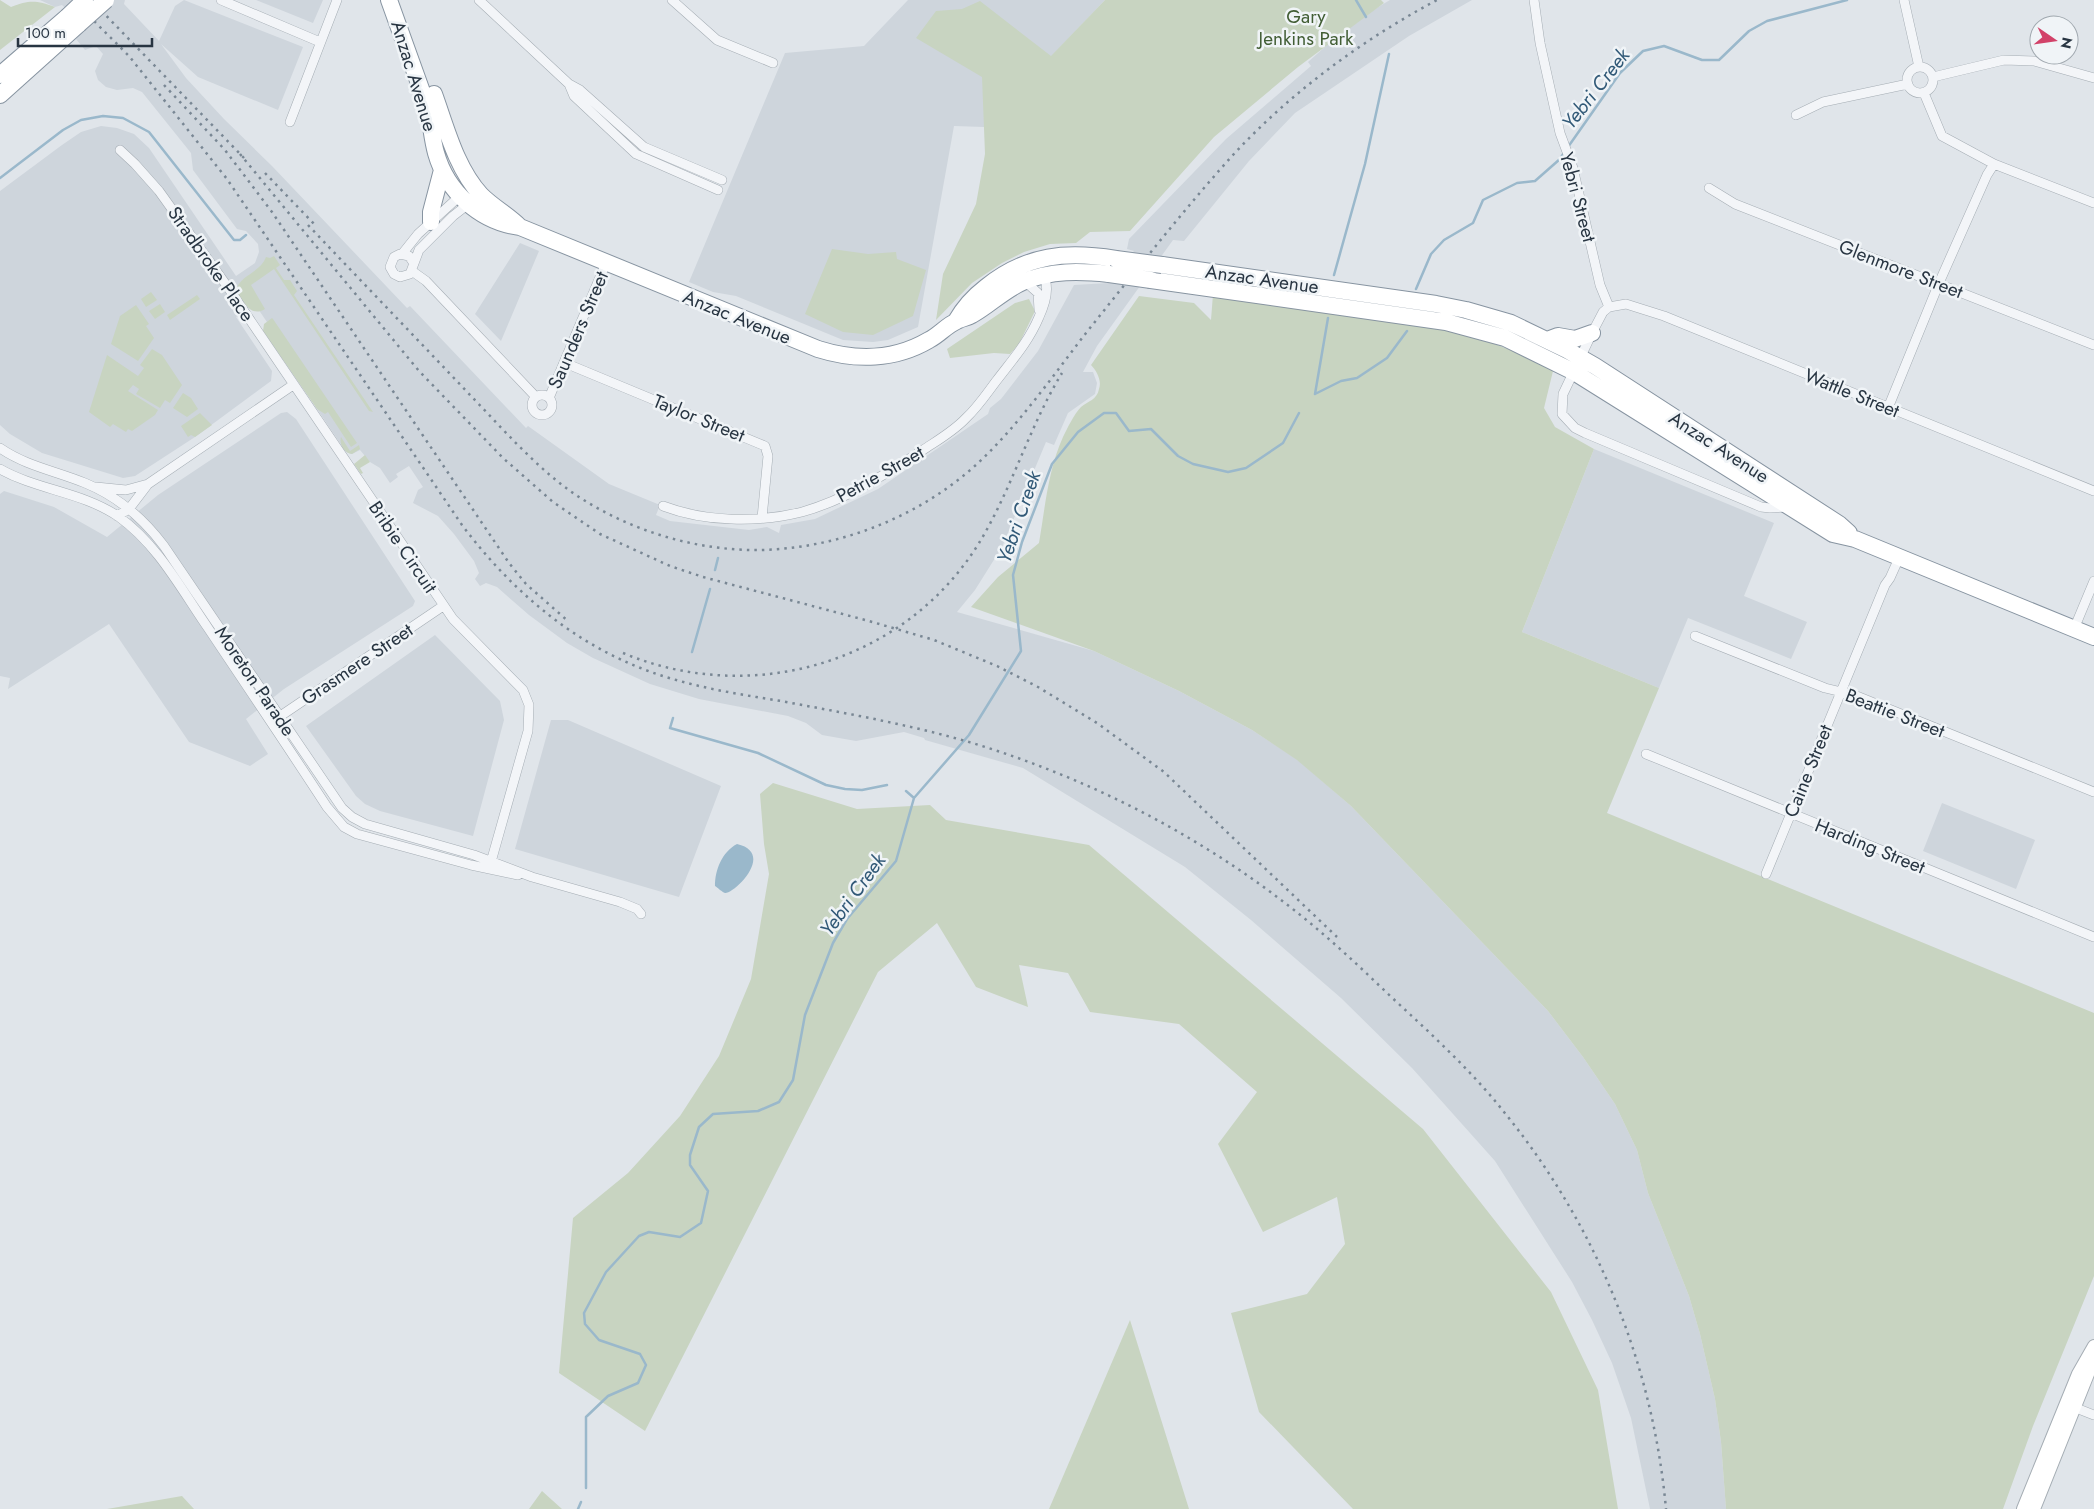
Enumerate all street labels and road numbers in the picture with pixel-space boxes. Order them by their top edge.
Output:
street label: Anzac Avenue [384,17,444,135]
street label: Yebri Street [1553,149,1603,245]
street label: Stradbroke Place [161,201,261,327]
street label: Glenmore Street [1835,233,1967,305]
street label: Anzac Avenue [1203,258,1321,300]
street label: Saunders Street [541,267,615,393]
street label: Anzac Avenue [679,283,795,351]
street label: Wattle Street [1800,362,1904,424]
street label: Taylor Street [649,387,749,449]
street label: Anzac Avenue [1664,405,1774,490]
street label: Petrie Street [831,439,929,509]
street label: Bribie Circuit [362,495,444,599]
street label: Grasmere Street [296,616,419,711]
street label: Moreton Parade [208,621,302,742]
street label: Beattie Street [1841,682,1949,744]
street label: Caine Street [1777,720,1839,821]
street label: Harding Street [1811,812,1930,881]

